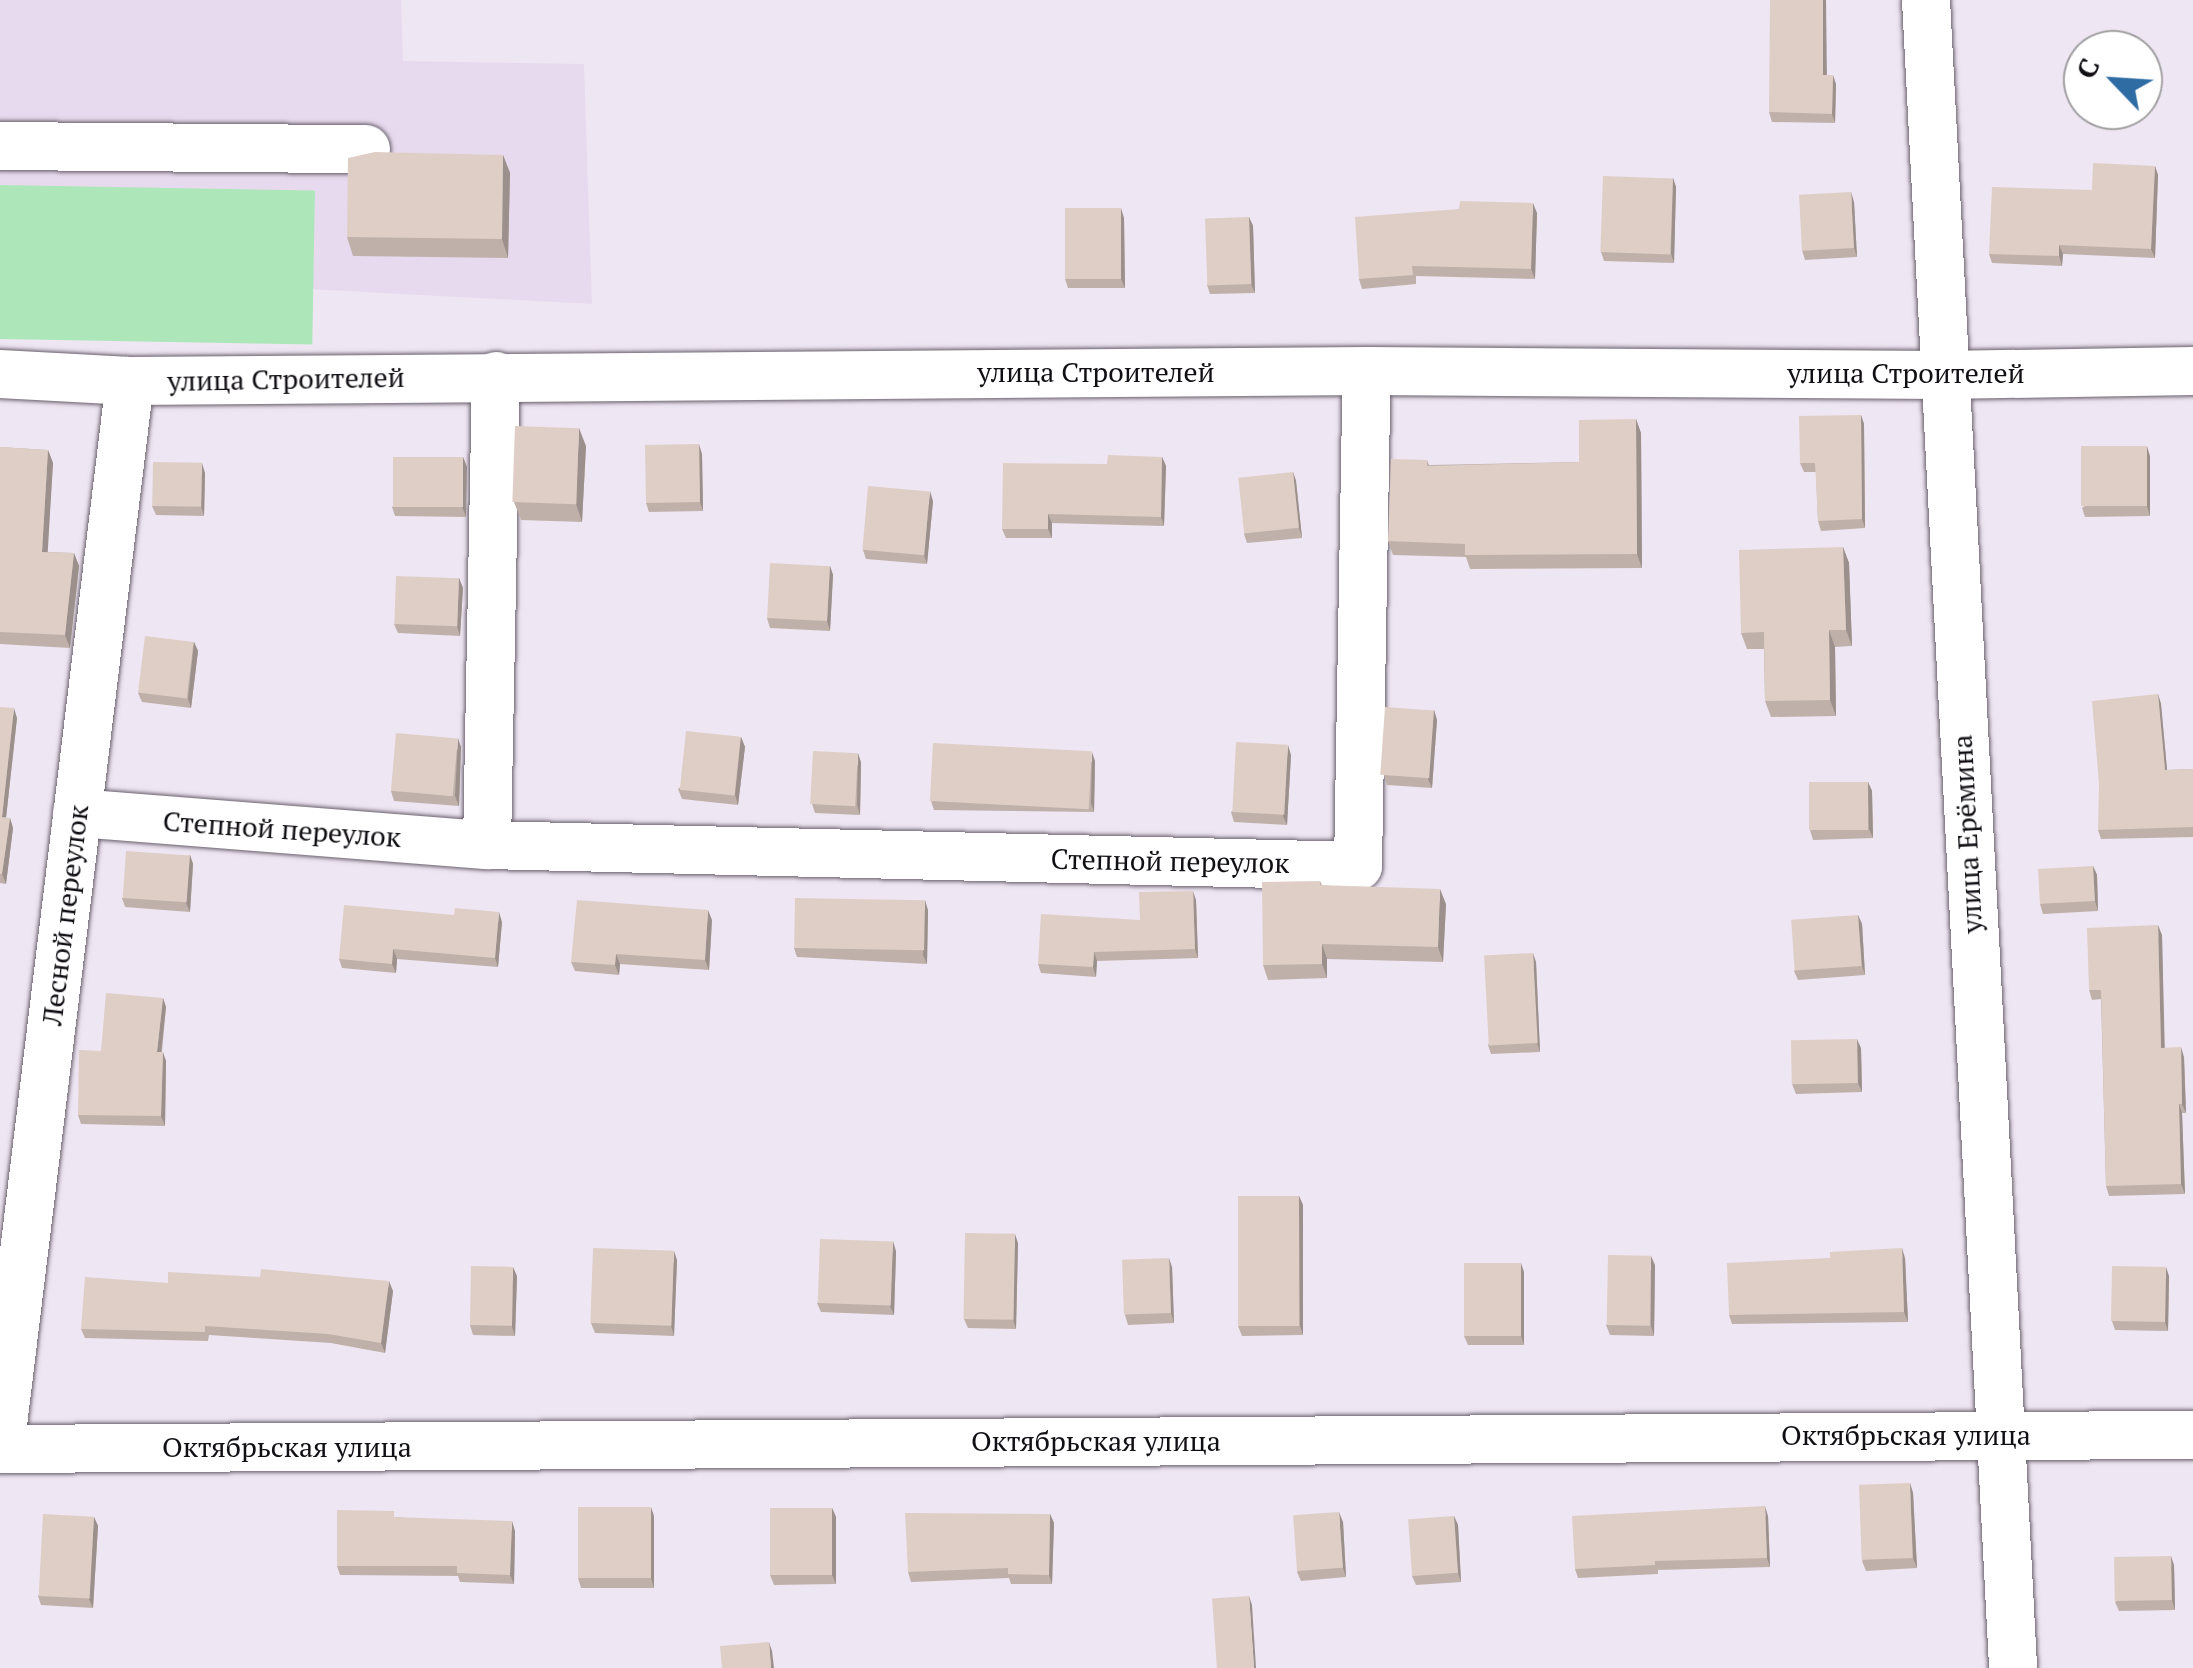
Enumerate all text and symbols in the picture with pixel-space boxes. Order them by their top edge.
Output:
north arrow [2063,30,2163,130]
text: С [2067,52,2108,84]
street label: улица Строителей [977,355,1215,389]
street label: улица Строителей [1787,356,2025,390]
street label: улица Строителей [167,360,405,398]
street label: улица Ерёмина [1945,734,1989,934]
street label: Лесной переулок [35,803,95,1027]
street label: Степной переулок [162,804,402,854]
street label: Степной переулок [1050,842,1290,880]
street label: Октябрьская улица [1781,1418,2031,1452]
street label: Октябрьская улица [971,1424,1221,1458]
street label: Октябрьская улица [162,1430,412,1464]

